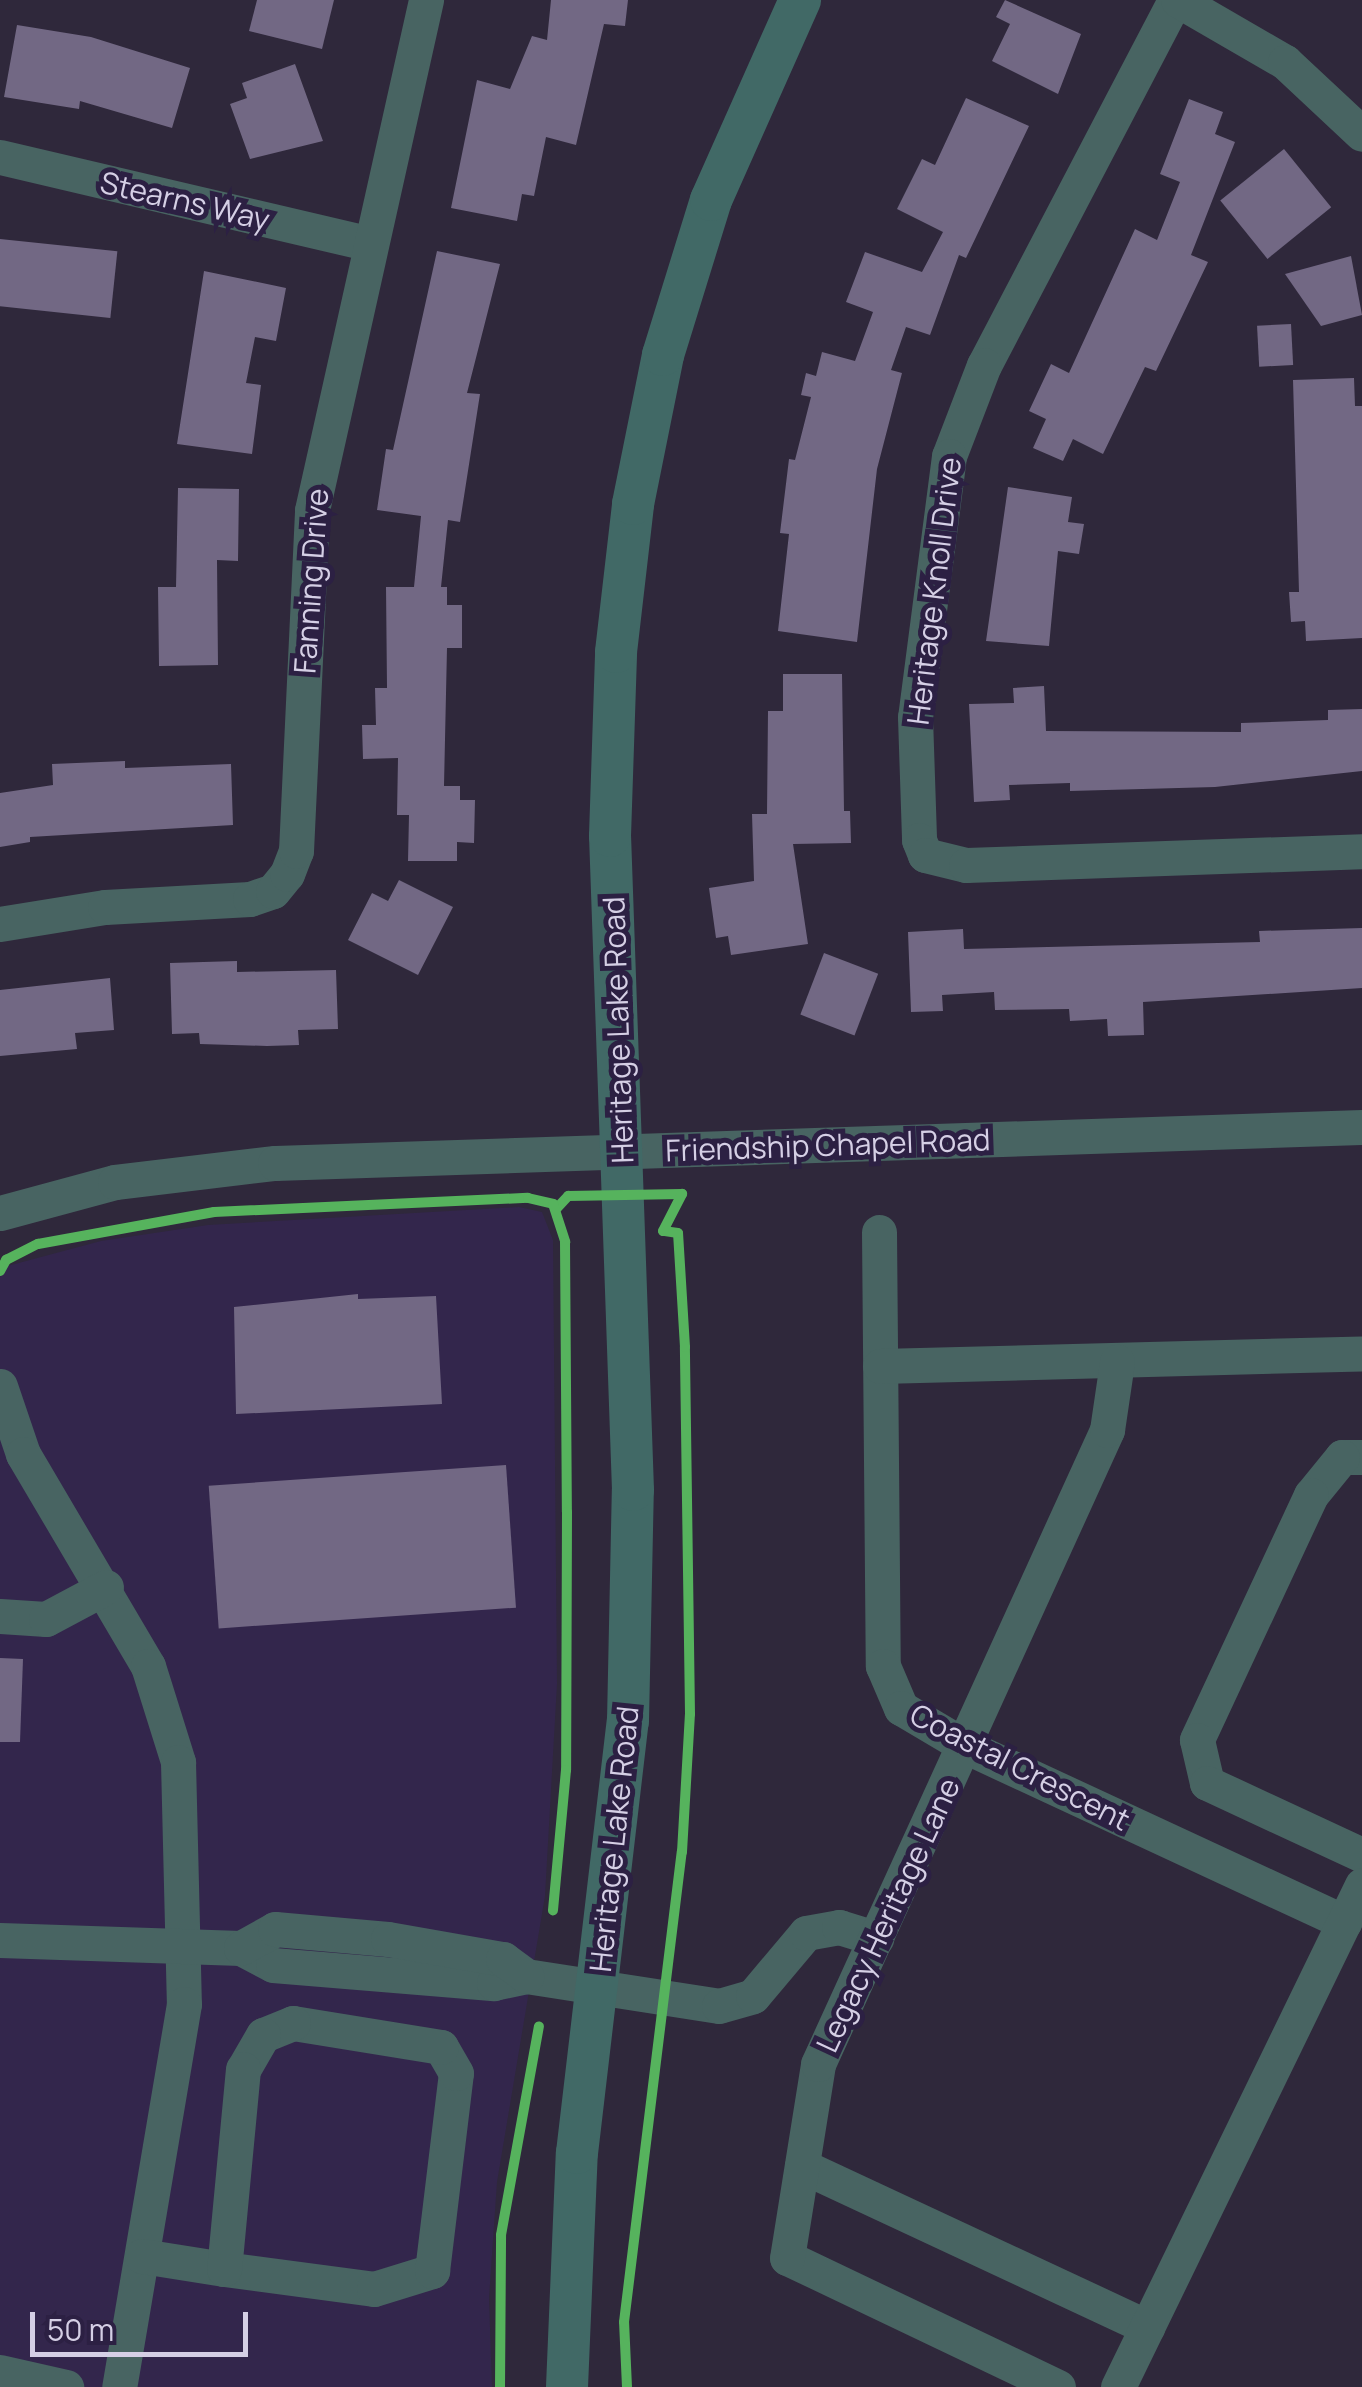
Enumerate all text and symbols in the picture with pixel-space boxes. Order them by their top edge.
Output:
street label: Stearns Way [97,164,273,238]
street label: Heritage Knoll Drive [900,455,968,727]
street label: Fanning Drive [287,487,335,675]
street label: Heritage Lake Road [595,896,641,1164]
street label: Friendship Chapel Road [665,1121,991,1169]
street label: Coastal Crescent [904,1696,1136,1838]
street label: Heritage Lake Road [582,1704,646,1974]
street label: Legacy Heritage Lane [809,1772,967,2058]
scale bar [35,2292,252,2354]
text: 50 m [47,2309,114,2350]

